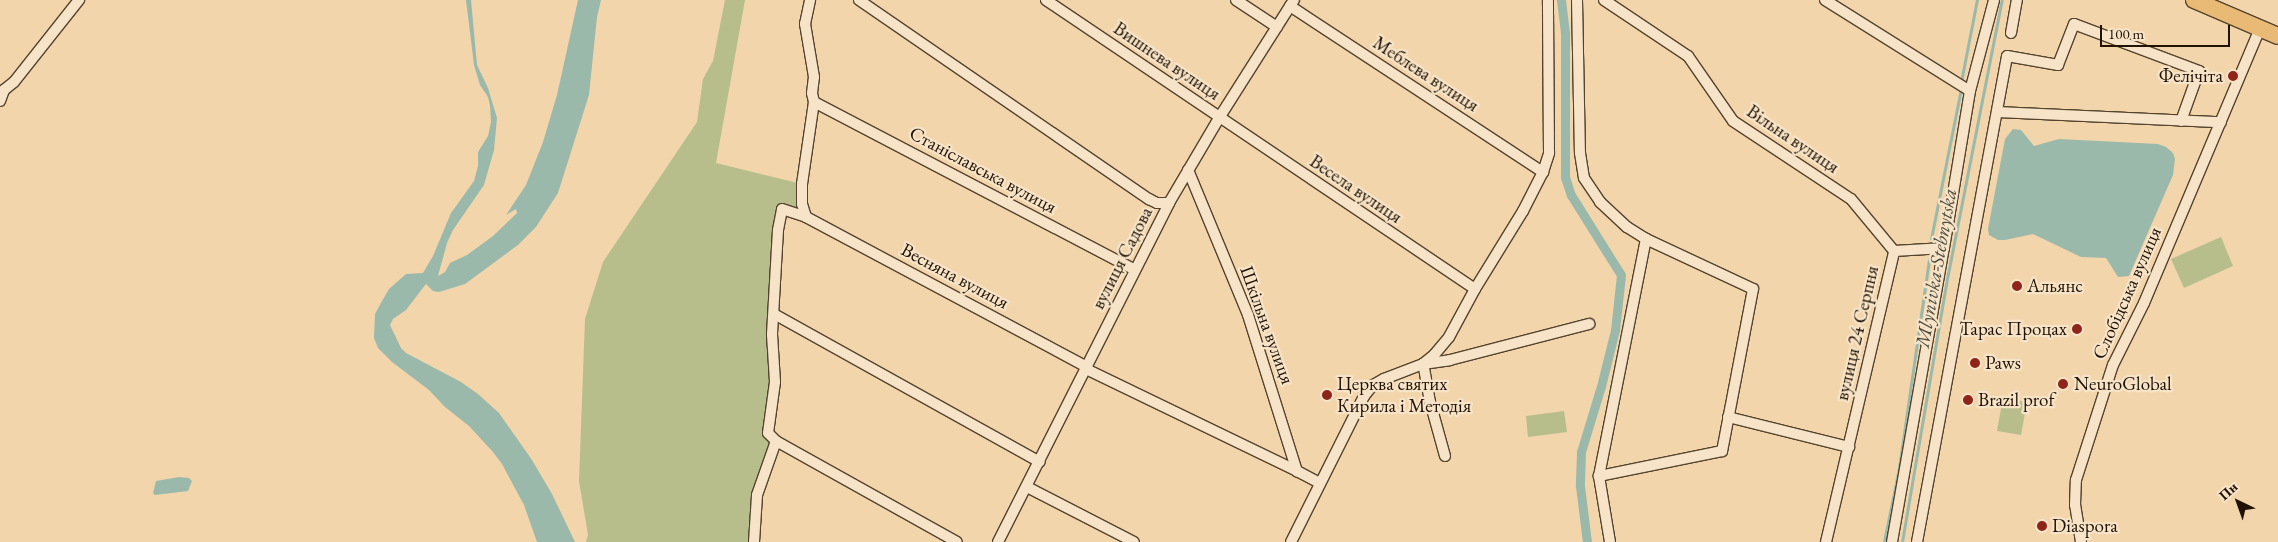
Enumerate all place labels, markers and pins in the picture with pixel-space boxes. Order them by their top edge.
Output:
place label: Фелічіта [2159,65,2223,87]
marker: Фелічіта [2227,70,2239,82]
place label: Альянс [2027,275,2083,297]
marker: Альянс [2011,280,2023,292]
place label: Тарас Процах [1960,318,2067,340]
marker: Тарас Процах [2071,323,2083,335]
place label: Paws [1985,352,2021,374]
marker: Paws [1969,357,1981,369]
place label: Церква святих Кирила і Методія [1337,373,1471,417]
place label: NeuroGlobal [2074,373,2172,395]
marker: NeuroGlobal [2056,377,2070,391]
marker: Церква святих Кирила і Методія [1321,389,1333,401]
place label: Brazil prof [1978,389,2055,411]
marker: Brazil prof [1962,394,1974,406]
place label: Diaspora [2052,515,2118,537]
marker: Diaspora [2036,520,2048,532]

